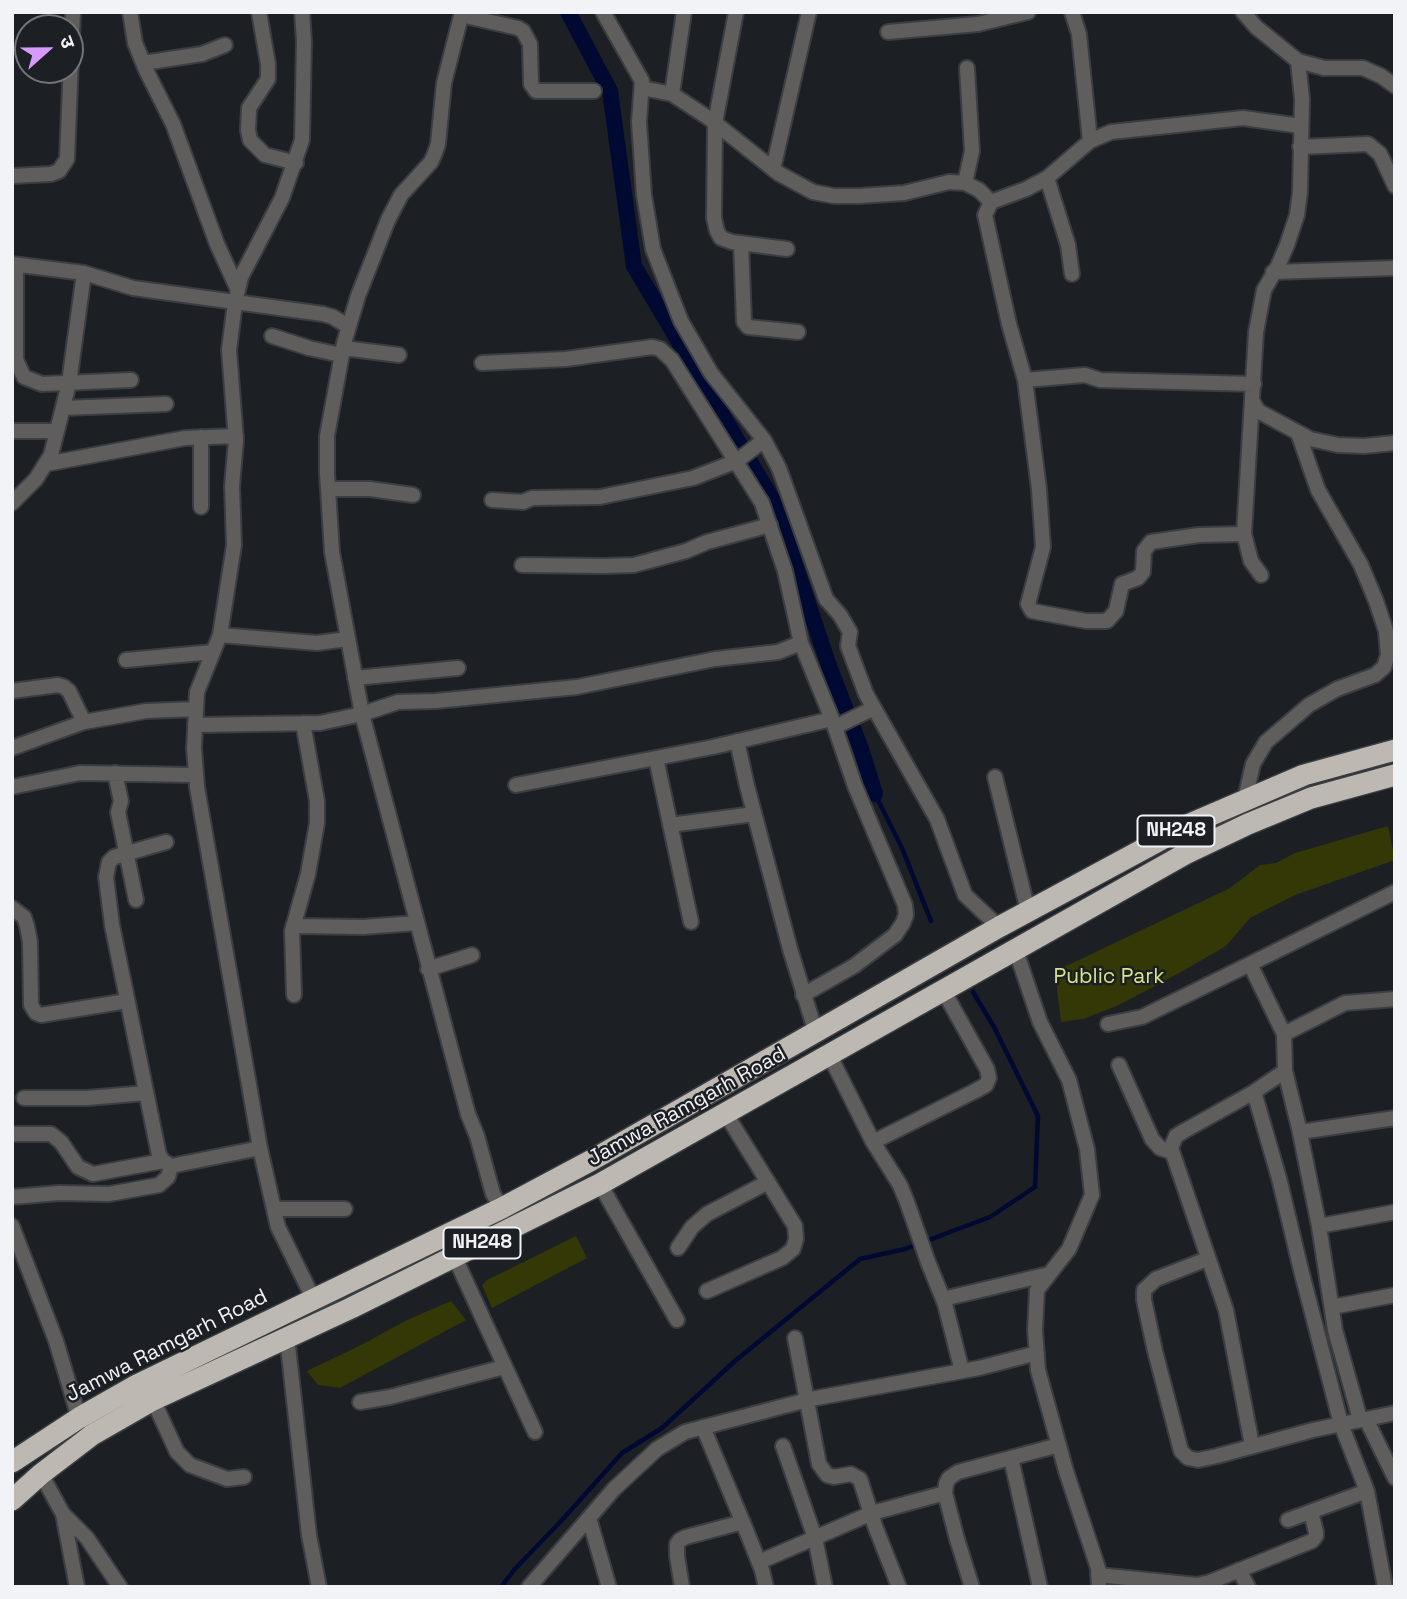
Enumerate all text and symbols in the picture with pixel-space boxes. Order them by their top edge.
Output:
north arrow [14,14,84,84]
text: उ [54,32,81,52]
road number: NH248 [1138,816,1214,846]
park label: Public Park [1054,964,1164,990]
street label: Jamwa Ramgarh Road [583,1042,791,1172]
road number: NH248 [444,1228,520,1259]
street label: Jamwa Ramgarh Road [62,1284,272,1408]

